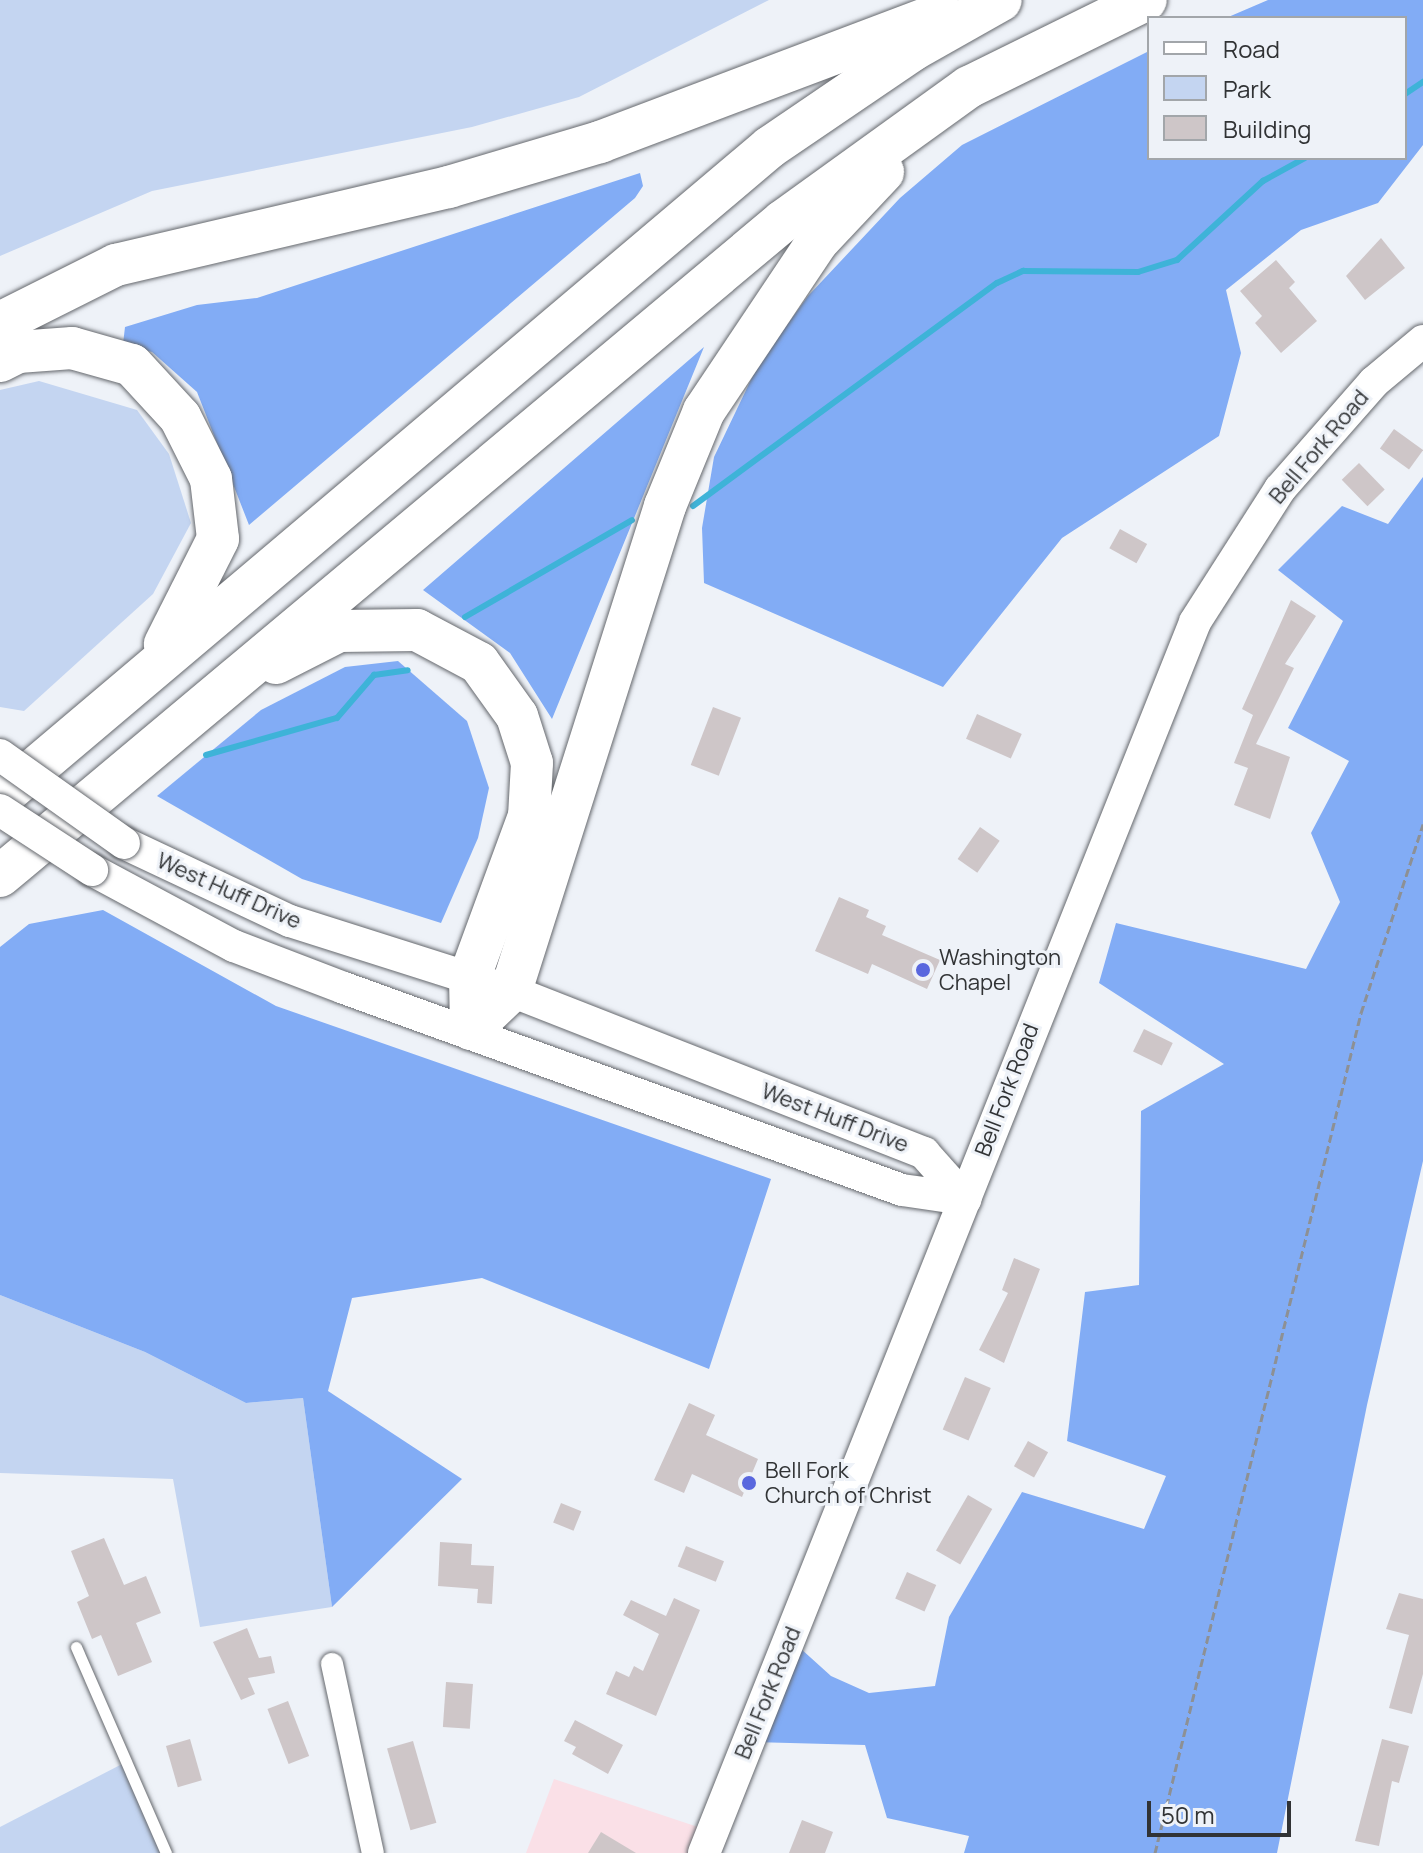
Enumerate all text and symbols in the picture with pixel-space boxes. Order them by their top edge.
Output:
legend [1147,16,1407,160]
text: Road [1223,32,1280,65]
text: Park [1223,72,1271,105]
text: Building [1223,112,1311,145]
street label: Bell Fork Road [1264,385,1374,509]
street label: West Huff Drive [153,847,305,935]
place label: Washington Chapel [939,944,1061,996]
marker: Washington Chapel [914,961,932,979]
street label: Bell Fork Road [970,1020,1044,1160]
street label: West Huff Drive [758,1078,912,1158]
place label: Bell Fork Church of Christ [765,1457,932,1508]
marker: Bell Fork Church of Christ [740,1474,758,1492]
street label: Bell Fork Road [730,1623,806,1763]
scale bar [1151,1785,1295,1835]
text: 50 m [1161,1798,1215,1831]

